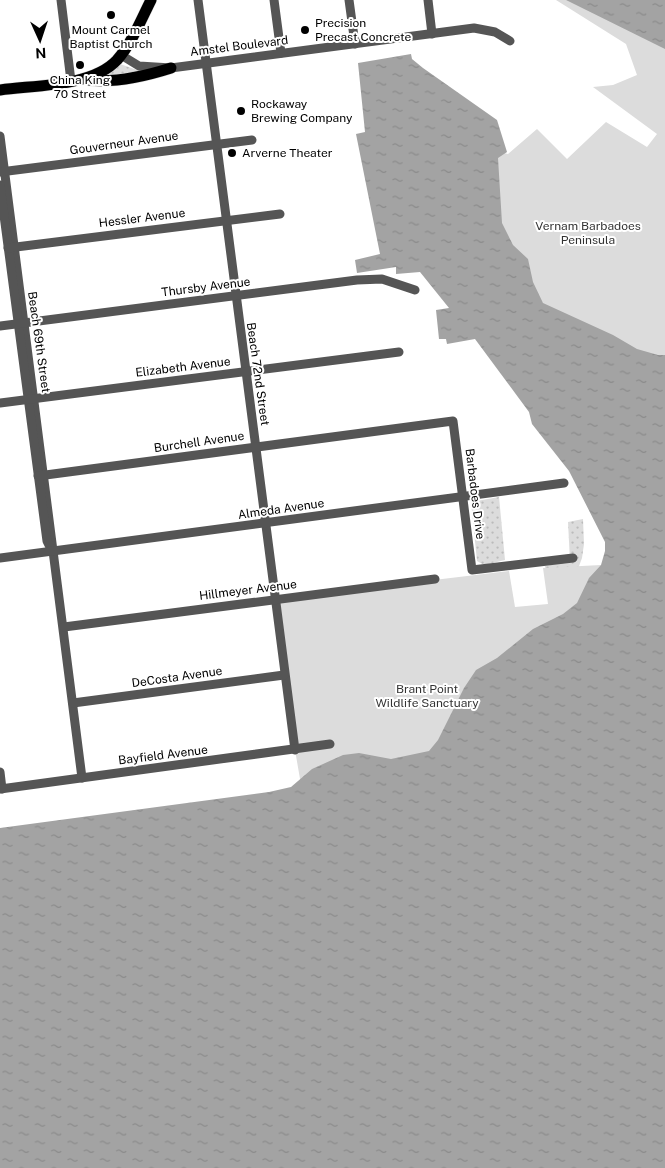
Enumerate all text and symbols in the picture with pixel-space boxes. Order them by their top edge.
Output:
marker: Mount Carmel Baptist Church [105,9,117,21]
north arrow [15,15,65,65]
place label: Precision Precast Concrete [315,16,412,44]
place label: Mount Carmel Baptist Church [70,23,153,51]
marker: Precision Precast Concrete [299,24,311,36]
street label: Amstel Boulevard [189,33,289,59]
text: N [35,45,47,61]
marker: China King 70 Street [74,59,86,71]
place label: China King 70 Street [50,73,110,101]
place label: Rockaway Brewing Company [251,97,353,125]
marker: Rockaway Brewing Company [235,105,247,117]
street label: Gouverneur Avenue [69,128,179,158]
place label: Arverne Theater [242,146,333,160]
marker: Arverne Theater [226,147,238,159]
street label: Hessler Avenue [98,206,186,230]
park label: Vernam Barbadoes Peninsula [535,219,641,247]
street label: Thursby Avenue [161,275,251,299]
street label: Beach 69th Street [25,290,53,394]
street label: Beach 72nd Street [244,321,272,427]
street label: Elizabeth Avenue [135,354,232,380]
street label: Burchell Avenue [153,429,245,455]
street label: Barbadoes Drive [462,448,488,540]
street label: Almeda Avenue [237,496,325,522]
street label: Hillmeyer Avenue [198,577,298,603]
street label: DeCosta Avenue [131,664,223,690]
park label: Brant Point Wildlife Sanctuary [375,682,479,710]
street label: Bayfield Avenue [117,743,209,767]

